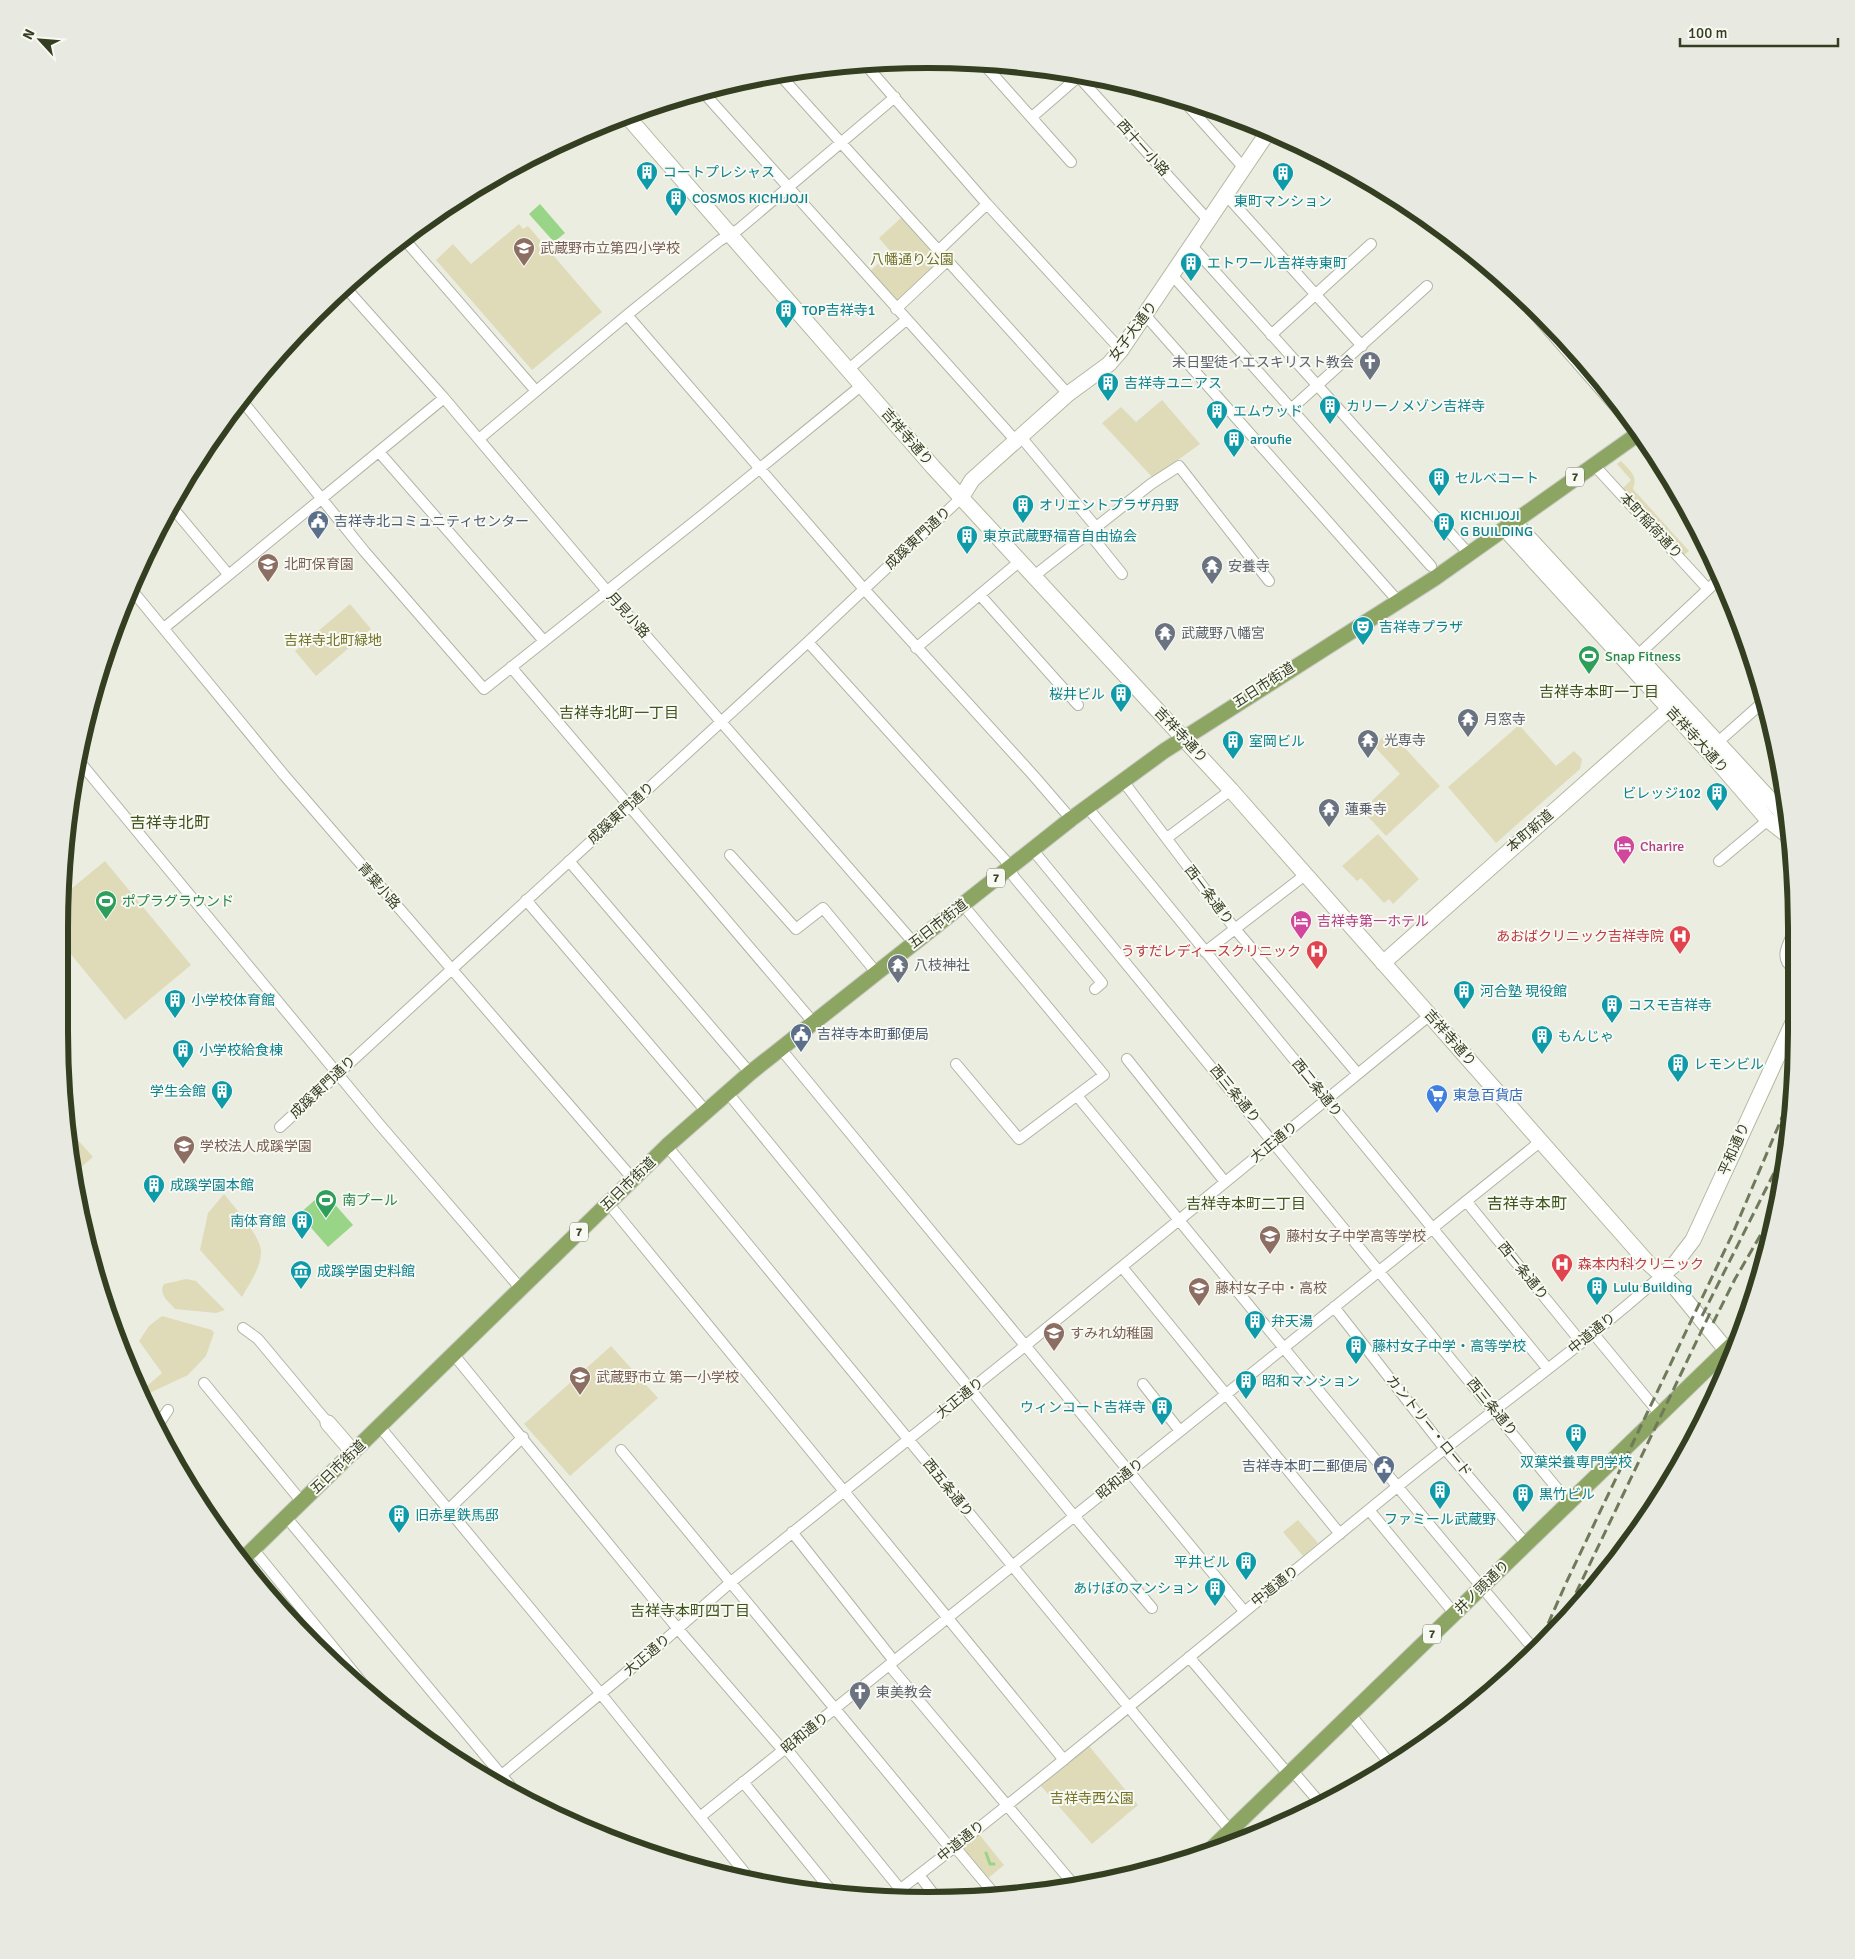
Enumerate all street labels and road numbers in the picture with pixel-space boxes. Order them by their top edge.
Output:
street label: 西十一小路 [1113,116,1173,180]
street label: 女子大通り [1105,298,1161,364]
street label: 吉祥寺通り [878,405,936,469]
road number: 7 [1566,468,1584,487]
street label: 本町稲荷通り [1616,489,1686,563]
street label: 成蹊東門通り [881,503,955,573]
street label: 月見小路 [603,589,653,641]
street label: 五日市街道 [1230,659,1298,711]
street label: 吉祥寺大通り [1663,703,1731,777]
street label: 吉祥寺通り [1151,704,1211,766]
street label: 成蹊東門通り [584,779,658,847]
street label: 本町新道 [1503,806,1557,856]
street label: 青葉小路 [354,859,404,913]
street label: 西一条通り [1181,862,1237,928]
road number: 7 [987,868,1005,888]
street label: 五日市街道 [905,896,971,952]
street label: 吉祥寺通り [1421,1006,1479,1070]
street label: 成蹊東門通り [286,1052,360,1122]
street label: 西二条通り [1288,1055,1346,1121]
street label: 西三条通り [1206,1061,1264,1127]
street label: 大正通り [1247,1118,1301,1166]
street label: 平和通り [1715,1120,1753,1178]
street label: 五日市街道 [597,1154,659,1214]
road number: 7 [570,1222,588,1242]
street label: 西一条通り [1494,1238,1552,1304]
street label: 中道通り [1565,1309,1619,1357]
street label: カントリー・ロード [1383,1372,1475,1480]
street label: 大正通り [933,1374,987,1422]
street label: 西三条通り [1463,1374,1521,1440]
street label: 五日市街道 [307,1437,369,1497]
street label: 西五条通り [919,1455,977,1521]
street label: 昭和通り [1093,1455,1147,1503]
street label: 井ノ頭通り [1451,1557,1513,1617]
street label: 中道通り [1248,1562,1302,1610]
road number: 7 [1423,1625,1441,1644]
street label: 大正通り [620,1630,674,1680]
street label: 昭和通り [778,1709,832,1757]
street label: 中道通り [934,1817,988,1865]

